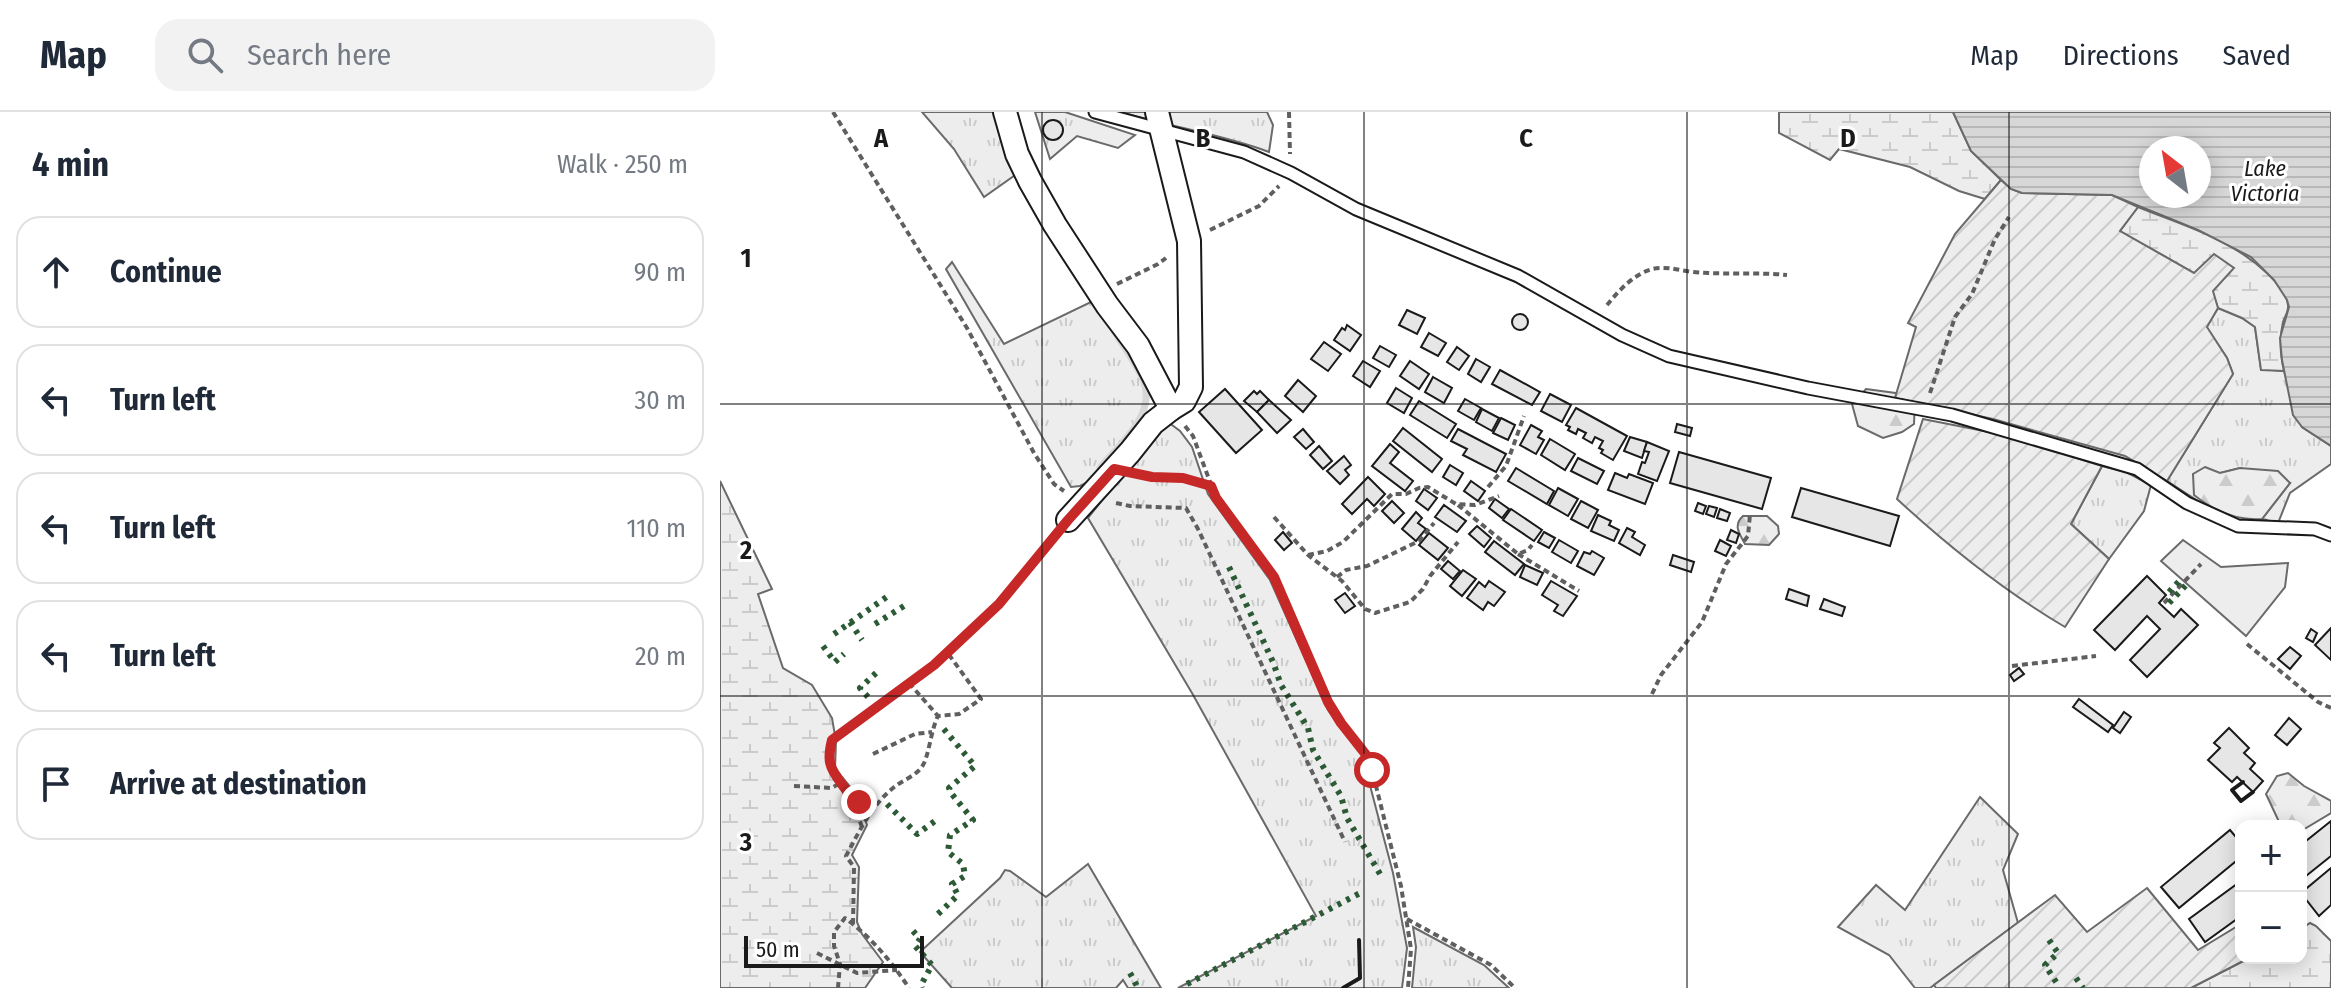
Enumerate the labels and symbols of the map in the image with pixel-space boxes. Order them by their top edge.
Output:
text: A [873,123,889,154]
text: B [1196,123,1211,154]
text: C [1519,123,1533,154]
text: D [1840,123,1856,154]
north arrow [2139,136,2211,208]
water label: Lake Victoria [2231,155,2299,207]
text: 1 [741,243,752,274]
text: 2 [739,535,752,566]
route start [1354,752,1390,788]
route end [841,784,877,820]
text: 3 [739,827,752,858]
scale bar [744,932,924,968]

